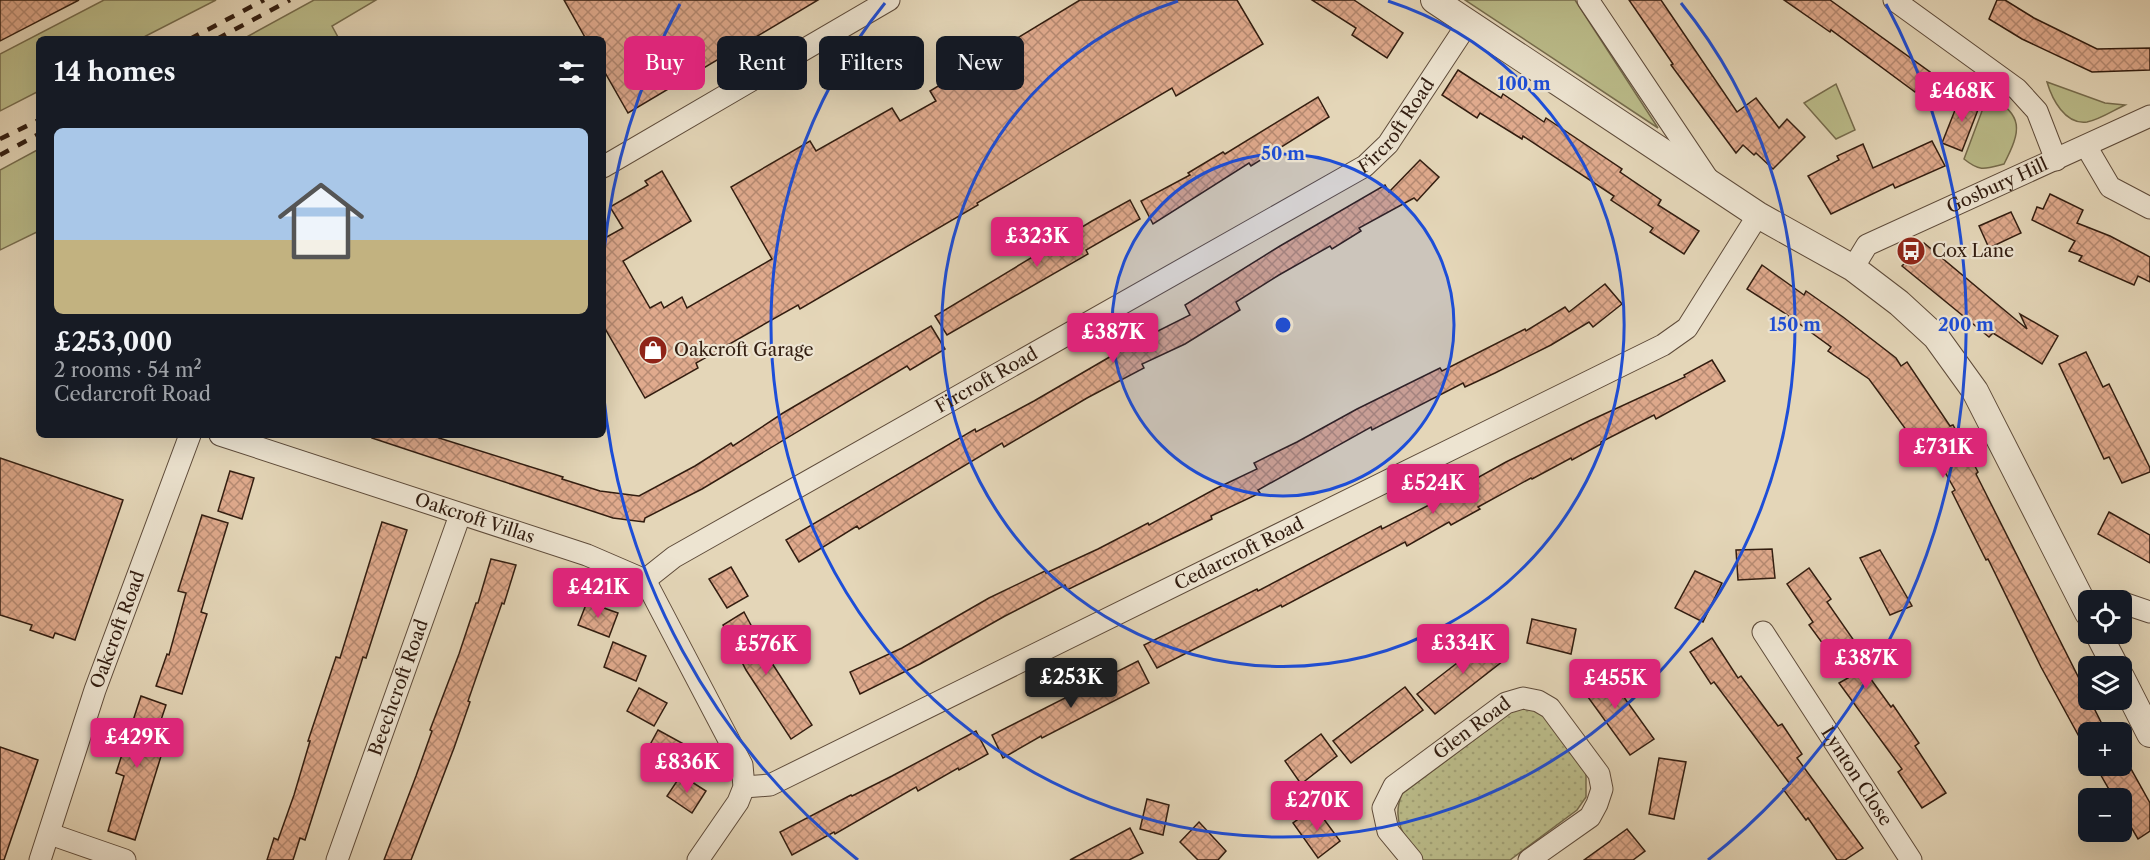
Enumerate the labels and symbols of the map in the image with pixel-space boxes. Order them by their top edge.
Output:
pin: £468K [1920,72,2004,123]
text: 100 m [1497,73,1551,95]
street label: Fircroft Road [1354,74,1439,179]
text: 50 m [1261,143,1305,165]
street label: Gosbury Hill [1943,153,2051,218]
pin: £323K [995,217,1079,268]
bus stop icon: Cox Lane [1895,235,1927,267]
place label: Cox Lane [1932,240,2014,262]
pin: £387K [1071,313,1155,364]
text: 150 m [1769,314,1821,336]
text: 200 m [1938,314,1994,336]
centre of rings [1273,315,1293,335]
shop icon: Oakcroft Garage [637,334,669,366]
place label: Oakcroft Garage [674,339,814,361]
street label: Fircroft Road [931,343,1042,418]
pin: £731K [1901,428,1985,479]
pin: £524K [1391,464,1475,515]
street label: Oakcroft Villas [412,488,538,548]
street label: Cedarcroft Road [1171,513,1307,595]
street label: Oakcroft Road [86,568,149,692]
pin: £421K [556,568,640,619]
street label: Beechcroft Road [364,617,433,759]
pin: £334K [1421,624,1505,675]
pin: £576K [724,625,808,676]
pin: £387K [1824,639,1908,690]
pin: £253K [1029,658,1113,709]
pin: £455K [1573,659,1657,710]
street label: Glen Road [1429,692,1515,764]
pin: £429K [95,718,179,769]
street label: Lynton Close [1816,723,1897,830]
pin: £836K [645,743,729,794]
pin: £270K [1275,781,1359,832]

